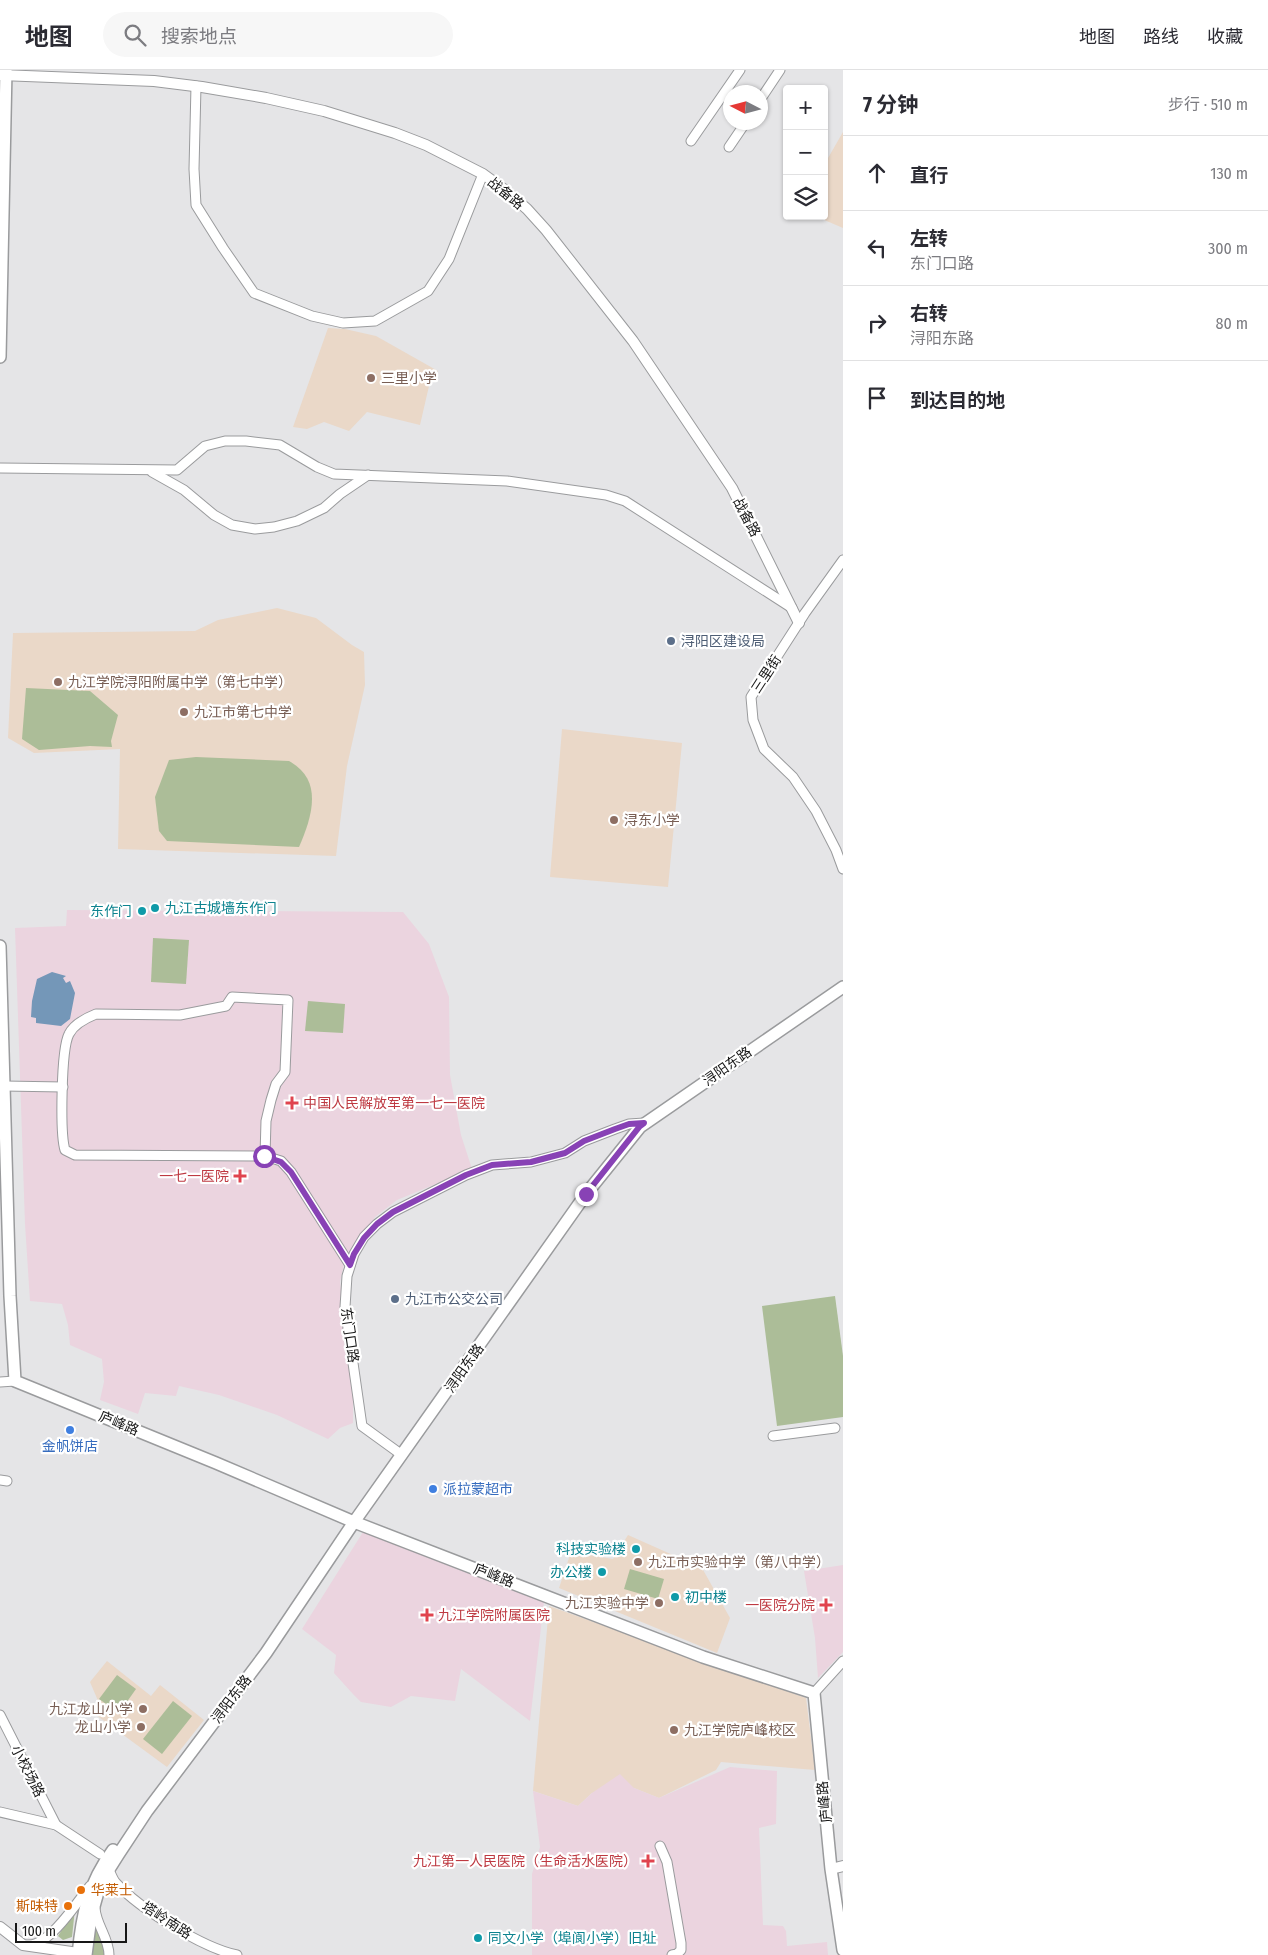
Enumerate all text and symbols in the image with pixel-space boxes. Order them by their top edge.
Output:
search box [103,12,453,57]
icon: search [121,21,149,49]
text: 地图 [25,23,73,51]
text: 搜索地点 [161,25,237,48]
text: 地图 [1079,26,1115,48]
text: 路线 [1143,26,1179,48]
text: 收藏 [1207,26,1243,48]
north arrow [723,85,768,130]
map controls [783,85,828,220]
button: + [783,85,828,130]
text: 7 分钟 [863,92,918,118]
text: 步行 · 510 m [1168,95,1248,114]
button: − [783,130,828,175]
icon: ahead [863,159,891,187]
text: 直行 [910,164,948,187]
text: 130 m [1210,164,1248,183]
street label: 战备路 [484,174,527,213]
button: layers [783,175,828,220]
text: 左转 [910,227,948,250]
icon: left [863,234,891,262]
text: 300 m [1208,239,1248,258]
text: 东门口路 [910,254,974,273]
text: 右转 [910,302,948,325]
icon: right [863,309,891,337]
text: 80 m [1216,314,1248,333]
text: 浔阳东路 [910,329,974,348]
place label: 三里小学 [381,370,437,387]
marker: 三里小学 [365,372,377,384]
icon: arrive [863,384,891,412]
text: 到达目的地 [910,389,1005,412]
street label: 战备路 [729,495,764,540]
place label: 浔阳区建设局 [681,633,765,650]
marker: 浔阳区建设局 [665,635,677,647]
street label: 三里街 [748,652,785,697]
place label: 九江学院浔阳附属中学（第七中学） [68,674,292,691]
marker: 九江学院浔阳附属中学（第七中学） [52,676,64,688]
place label: 九江市第七中学 [194,704,292,721]
marker: 九江市第七中学 [178,706,190,718]
place label: 浔东小学 [624,812,680,829]
marker: 浔东小学 [608,814,620,826]
place label: 九江古城墙东作门 [165,900,277,917]
marker: 九江古城墙东作门 [149,902,161,914]
place label: 东作门 [90,903,132,920]
marker: 东作门 [136,905,148,917]
street label: 浔阳东路 [699,1043,755,1089]
place label: 中国人民解放军第一七一医院 [303,1095,485,1112]
marker: 中国人民解放军第一七一医院 [285,1096,299,1110]
route start [253,1145,276,1168]
place label: 一七一医院 [159,1168,229,1185]
marker: 一七一医院 [233,1169,247,1183]
route end [575,1183,598,1206]
place label: 九江市公交公司 [405,1291,503,1308]
marker: 九江市公交公司 [389,1293,401,1305]
street label: 东门口路 [337,1306,362,1364]
street label: 浔阳东路 [441,1340,487,1396]
street label: 庐峰路 [96,1408,141,1439]
marker: 金帆饼店 [64,1424,76,1436]
place label: 金帆饼店 [42,1438,98,1455]
place label: 派拉蒙超市 [443,1481,513,1498]
marker: 派拉蒙超市 [427,1483,439,1495]
place label: 科技实验楼 [556,1541,626,1558]
marker: 科技实验楼 [630,1543,642,1555]
place label: 九江市实验中学（第八中学） [648,1554,830,1571]
marker: 九江市实验中学（第八中学） [632,1556,644,1568]
street label: 庐峰路 [471,1560,516,1591]
place label: 办公楼 [550,1564,592,1581]
marker: 办公楼 [596,1566,608,1578]
place label: 初中楼 [685,1589,727,1606]
marker: 初中楼 [669,1591,681,1603]
place label: 九江实验中学 [565,1595,649,1612]
marker: 九江实验中学 [653,1597,665,1609]
place label: 一医院分院 [745,1597,815,1614]
marker: 一医院分院 [819,1598,833,1612]
place label: 九江学院附属医院 [438,1607,550,1624]
marker: 九江学院附属医院 [420,1608,434,1622]
street label: 浔阳东路 [208,1672,255,1727]
place label: 九江龙山小学 [49,1701,133,1718]
marker: 九江龙山小学 [137,1703,149,1715]
place label: 龙山小学 [75,1719,131,1736]
marker: 龙山小学 [135,1721,147,1733]
place label: 九江学院庐峰校区 [684,1722,796,1739]
marker: 九江学院庐峰校区 [668,1724,680,1736]
street label: 小校场路 [7,1742,48,1800]
street label: 庐峰路 [814,1780,835,1824]
place label: 九江第一人民医院（生命活水医院） [413,1853,637,1870]
marker: 九江第一人民医院（生命活水医院） [641,1854,655,1868]
place label: 华莱士 [91,1882,133,1899]
marker: 华莱士 [75,1884,87,1896]
place label: 斯味特 [16,1898,58,1915]
street label: 塔岭南路 [139,1898,195,1943]
marker: 斯味特 [62,1900,74,1912]
scale bar [15,1920,128,1943]
text: 100 m [22,1923,56,1940]
place label: 同文小学（埠阆小学）旧址 [488,1930,656,1947]
marker: 同文小学（埠阆小学）旧址 [472,1932,484,1944]

